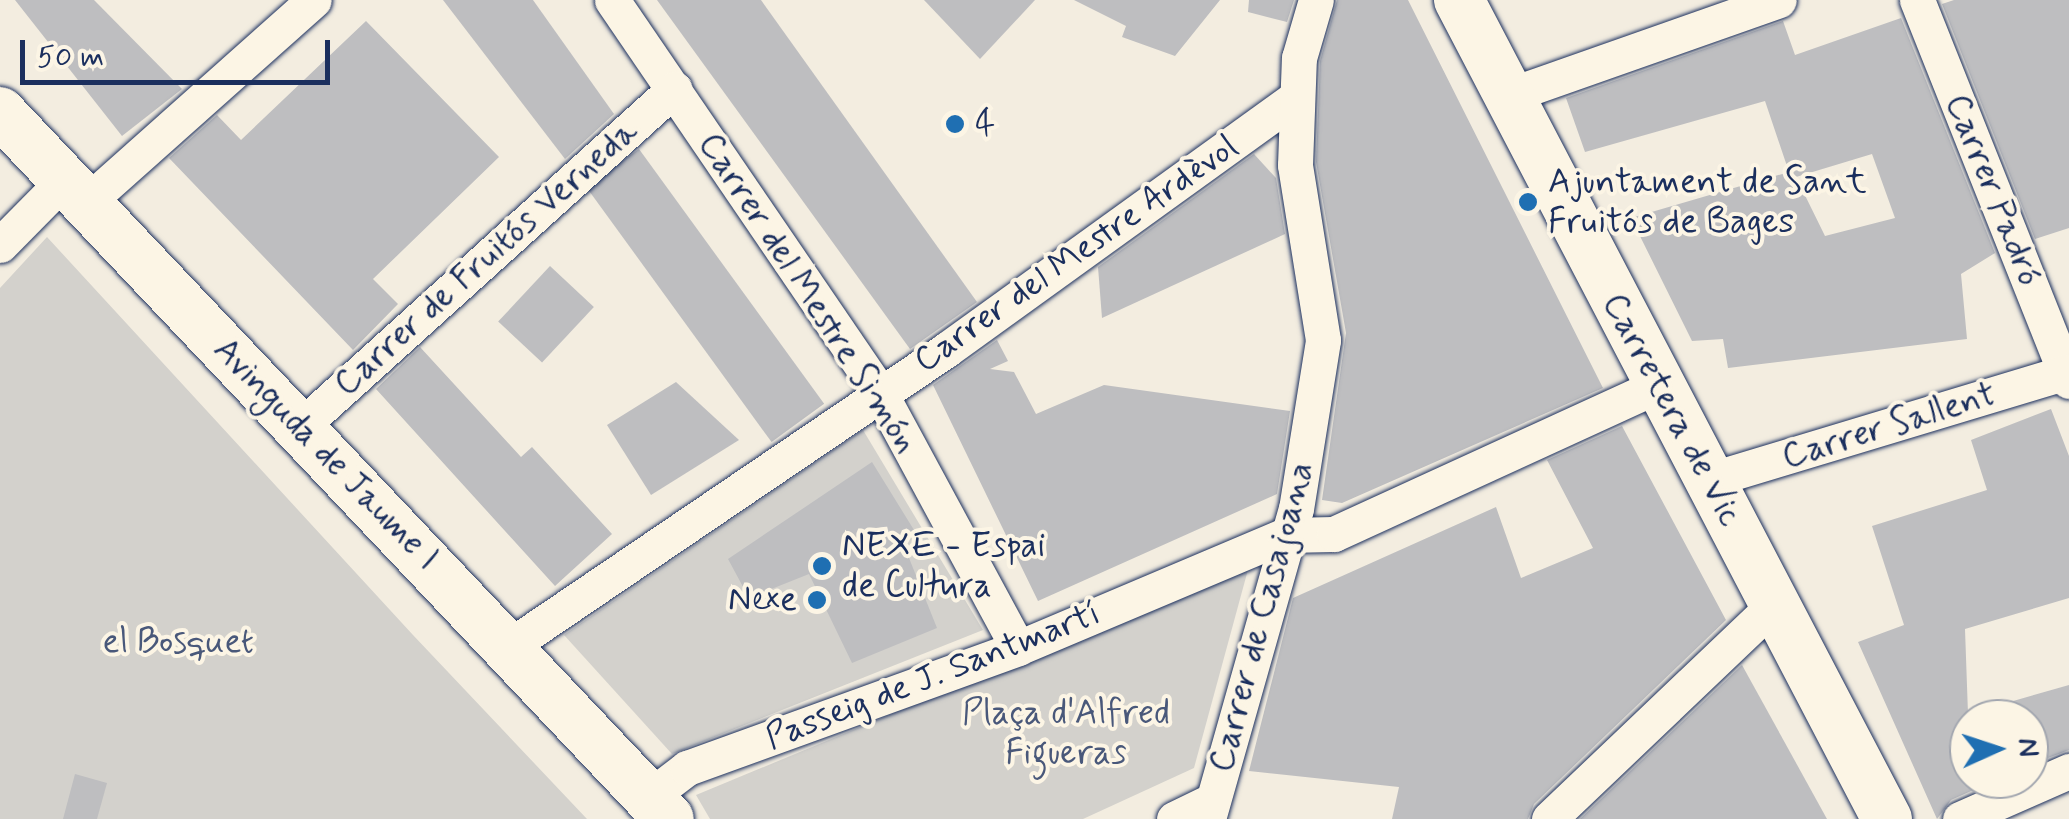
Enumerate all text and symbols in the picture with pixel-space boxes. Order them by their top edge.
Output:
scale bar [25,20,335,82]
text: 50 m [37,38,104,77]
street label: Carrer Padró [1936,89,2050,291]
place label: 4 [975,103,995,145]
street label: Carrer de Fruitós Verneda [322,108,650,408]
marker: 4 [944,113,966,135]
street label: Carrer del Mestre Simón [689,126,927,460]
street label: Carrer del Mestre Ardèvol [905,126,1247,382]
place label: Ajuntament de Sant Fruitós de Bages [1548,161,1858,243]
marker: Ajuntament de Sant Fruitós de Bages [1517,191,1539,213]
street label: Carretera de Vic [1593,287,1751,533]
street label: Avinguda de Jaume I [201,326,451,582]
street label: Carrer Sallent [1780,375,1998,477]
street label: Carrer de Casajoana [1202,463,1322,771]
place label: NEXE - Espai de Cultura [842,525,1045,607]
marker: NEXE - Espai de Cultura [811,555,833,577]
place label: Nexe [728,579,797,621]
marker: Nexe [806,589,828,611]
street label: Passeig de J. Santmartí [760,593,1106,759]
park label: el Bosquet [100,621,256,663]
park label: Plaça d'Alfred Figueras [962,692,1170,774]
north arrow [1949,699,2049,799]
text: N [2008,737,2046,758]

